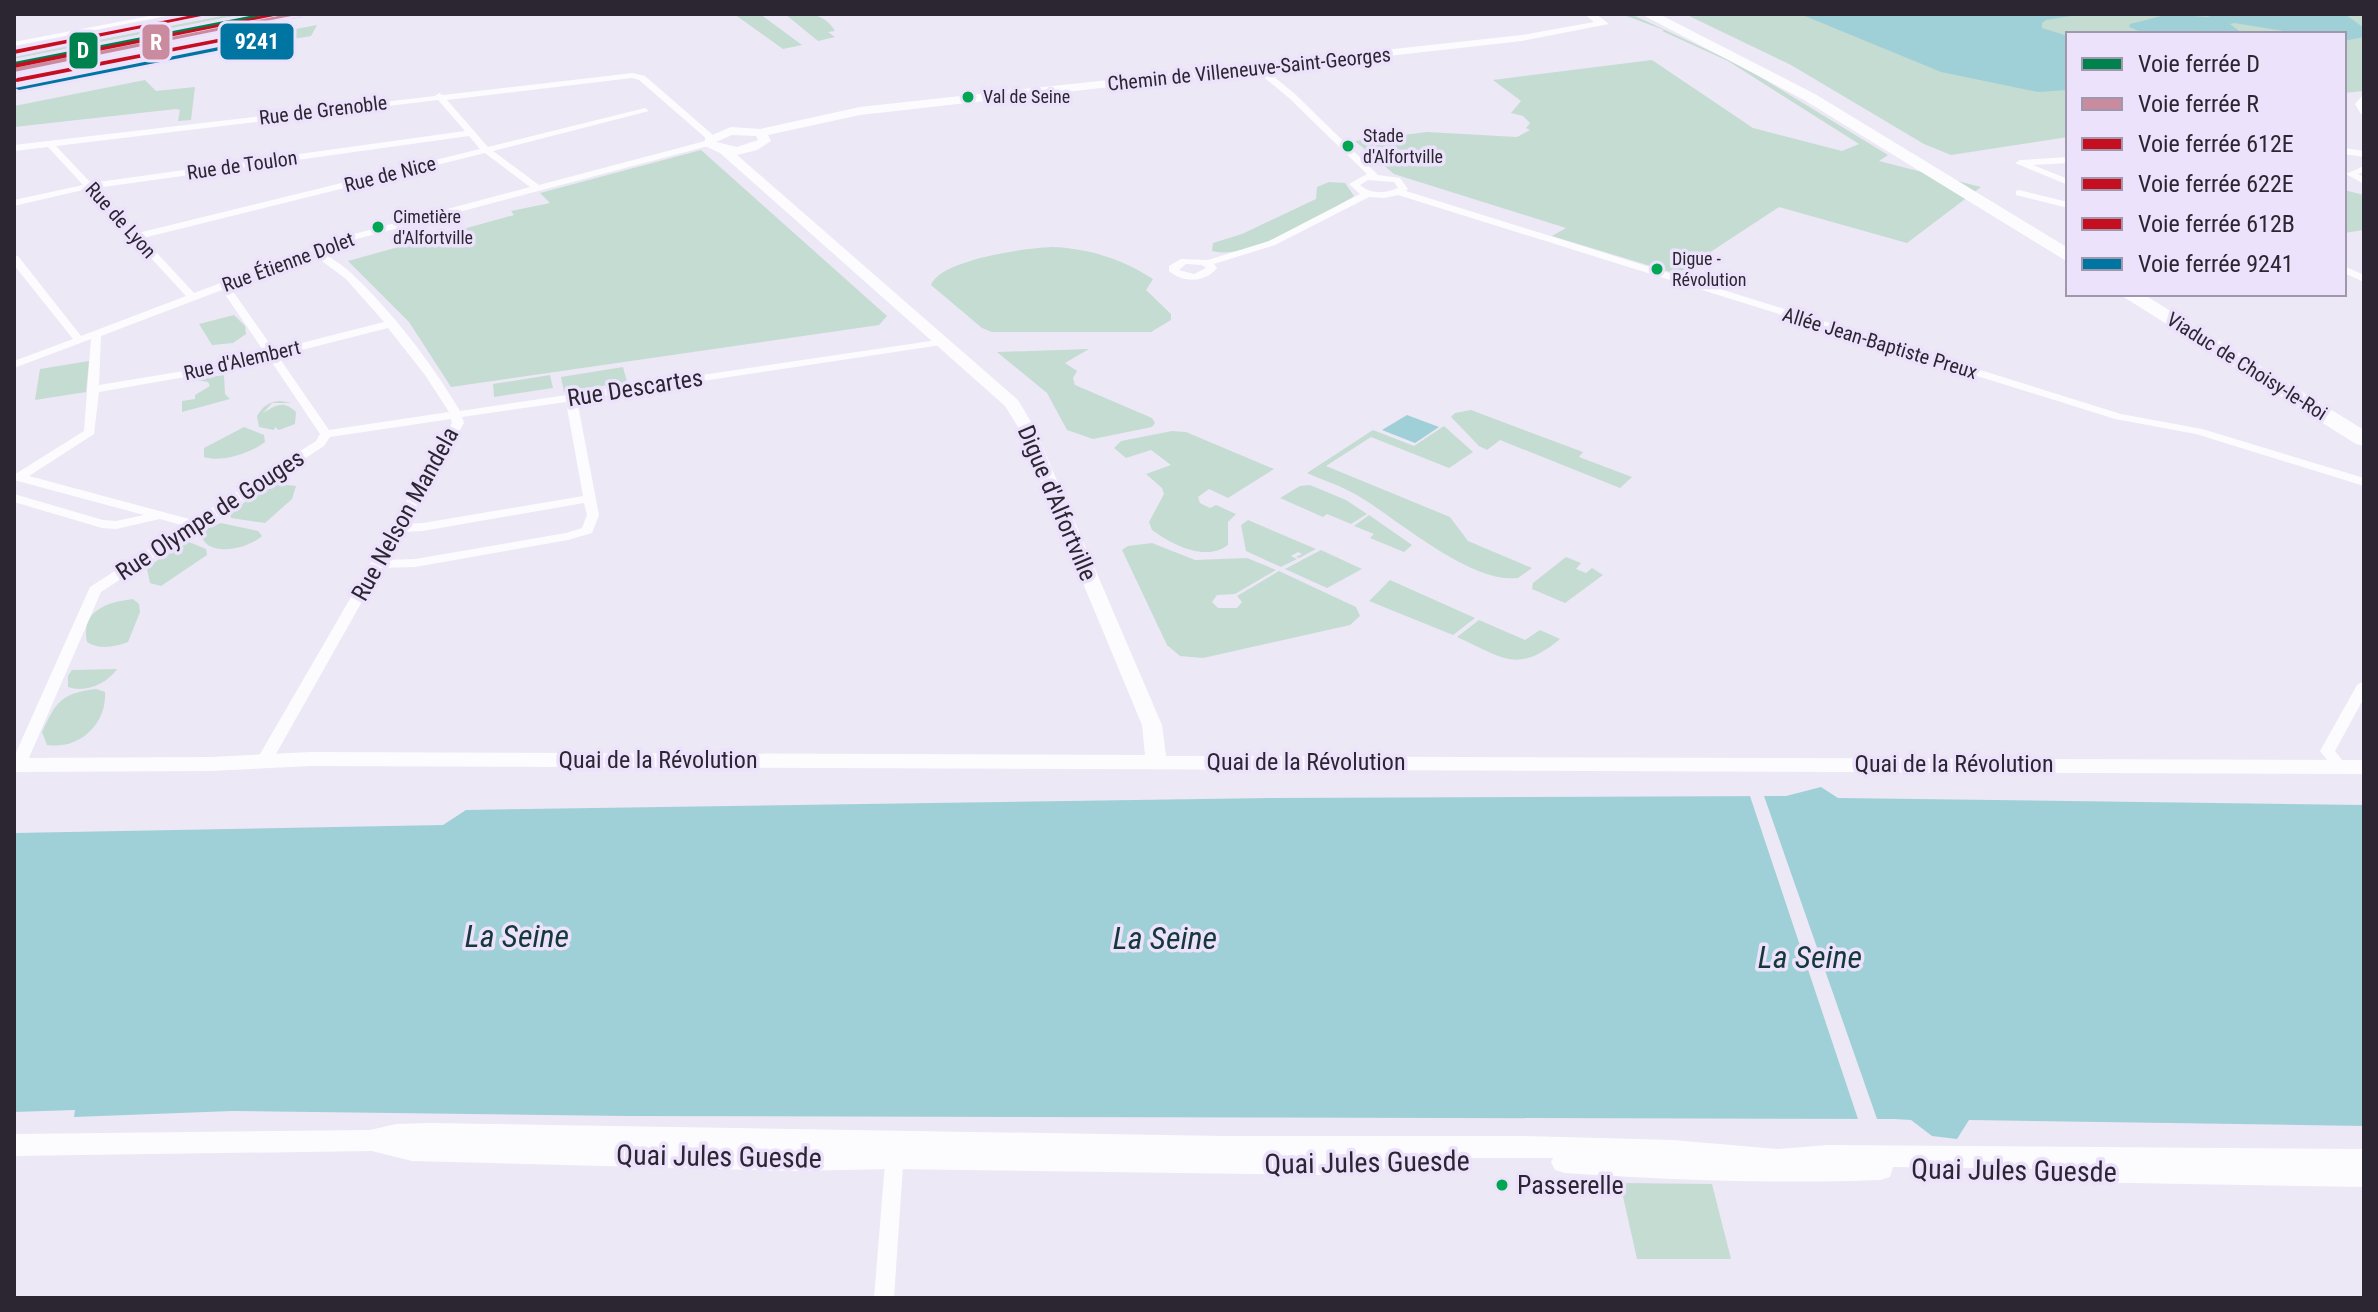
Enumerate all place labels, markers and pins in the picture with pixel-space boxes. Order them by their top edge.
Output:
place label: Val de Seine [983,86,1070,107]
marker: Val de Seine [960,89,976,105]
place label: Stade d'Alfortville [1363,125,1443,167]
marker: Stade d'Alfortville [1340,138,1356,154]
place label: Cimetière d'Alfortville [393,206,473,248]
marker: Cimetière d'Alfortville [370,219,386,235]
place label: Digue - Révolution [1672,248,1747,290]
marker: Digue - Révolution [1649,261,1665,277]
place label: Passerelle [1517,1170,1624,1200]
marker: Passerelle [1494,1177,1510,1193]

